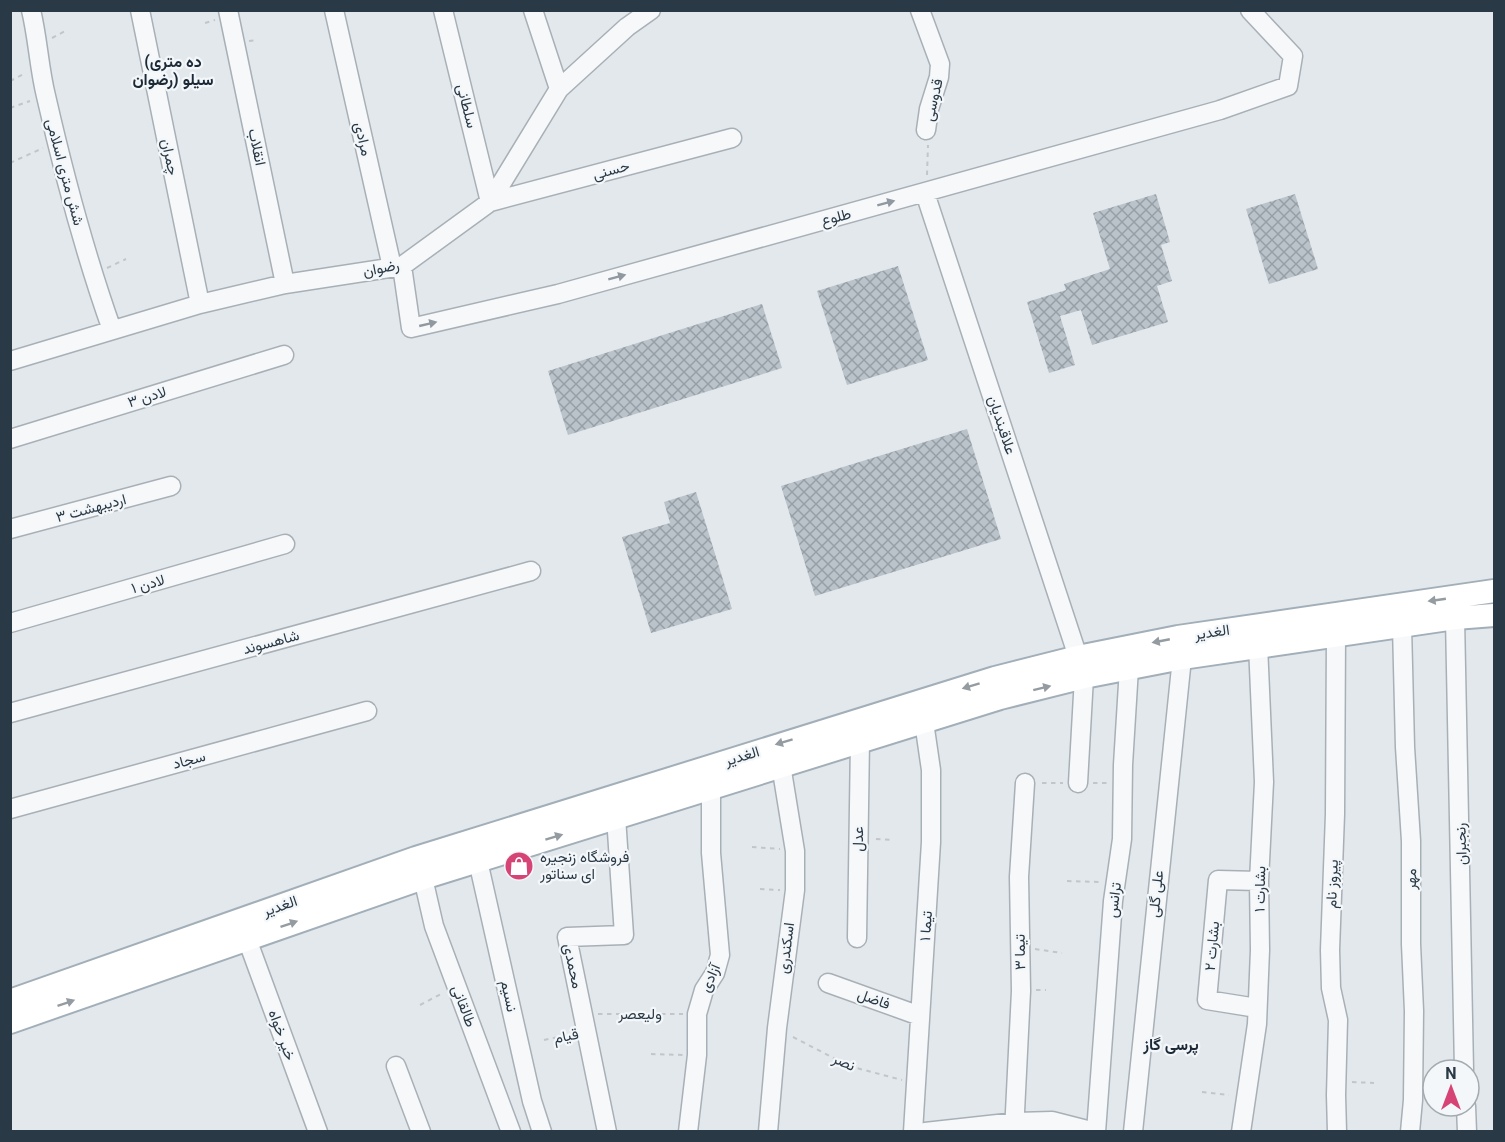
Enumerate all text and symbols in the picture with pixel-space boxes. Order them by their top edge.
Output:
district label: (ده متری سیلو (رضوان [132,52,214,90]
street label: قدوسی [919,77,948,123]
street label: سلطانی [452,82,481,130]
street label: شش متری اسلامی [41,117,88,228]
street label: مرادی [349,120,376,158]
street label: انقلاب [244,127,270,167]
street label: چمران [156,137,183,177]
street label: حسنی [591,156,632,185]
one-way arrow [877,198,895,208]
street label: طلوع [819,204,854,232]
street label: رضوان [361,256,401,280]
one-way arrow [608,272,626,282]
one-way arrow [419,319,438,328]
street label: لادن ۳ [125,383,169,411]
street label: علاقبندیان [984,393,1020,457]
street label: اردیبهشت ۳ [54,490,128,526]
street label: لادن ۱ [129,571,167,597]
one-way arrow [1427,595,1446,604]
street label: الغدیر [1192,621,1231,644]
street label: شاهسوند [241,626,301,658]
one-way arrow [1151,637,1170,646]
one-way arrow [962,682,980,691]
one-way arrow [1033,682,1051,692]
one-way arrow [775,738,793,748]
street label: الغدیر [722,742,762,770]
street label: سجاد [171,747,208,773]
street label: رنجبران [1451,823,1471,865]
street label: عدل [849,826,867,852]
one-way arrow [545,832,563,841]
place label: فروشگاه زنجیره ای سناتور [539,848,630,884]
shop icon: فروشگاه زنجیره ای سناتور [503,850,535,882]
street label: پیروز نام [1322,859,1343,909]
street label: بشارت ۱ [1251,866,1269,912]
street label: مهر [1402,868,1420,891]
street label: علی گلی [1145,869,1168,919]
street label: ترانس [1103,881,1126,919]
street label: الغدیر [259,892,300,921]
street label: تیما ۱ [916,910,936,942]
one-way arrow [280,919,298,928]
street label: بشارت ۲ [1201,920,1223,972]
street label: اسکندری [774,921,799,975]
street label: تیما ۳ [1011,933,1029,970]
street label: محمدی [558,942,587,990]
street label: آزادی [696,960,726,995]
street label: نسیم [496,979,521,1014]
street label: طالقانی [447,983,480,1030]
street label: فاضل [855,985,893,1013]
one-way arrow [57,997,75,1007]
street label: ولیعصر [617,1005,662,1023]
street label: خیر خواه [265,1007,299,1063]
street label: قیام [552,1025,581,1048]
district label: پرسی گاز [1142,1035,1199,1056]
street label: نصر [829,1049,858,1075]
north arrow [1421,1058,1481,1118]
text: N [1445,1064,1457,1083]

